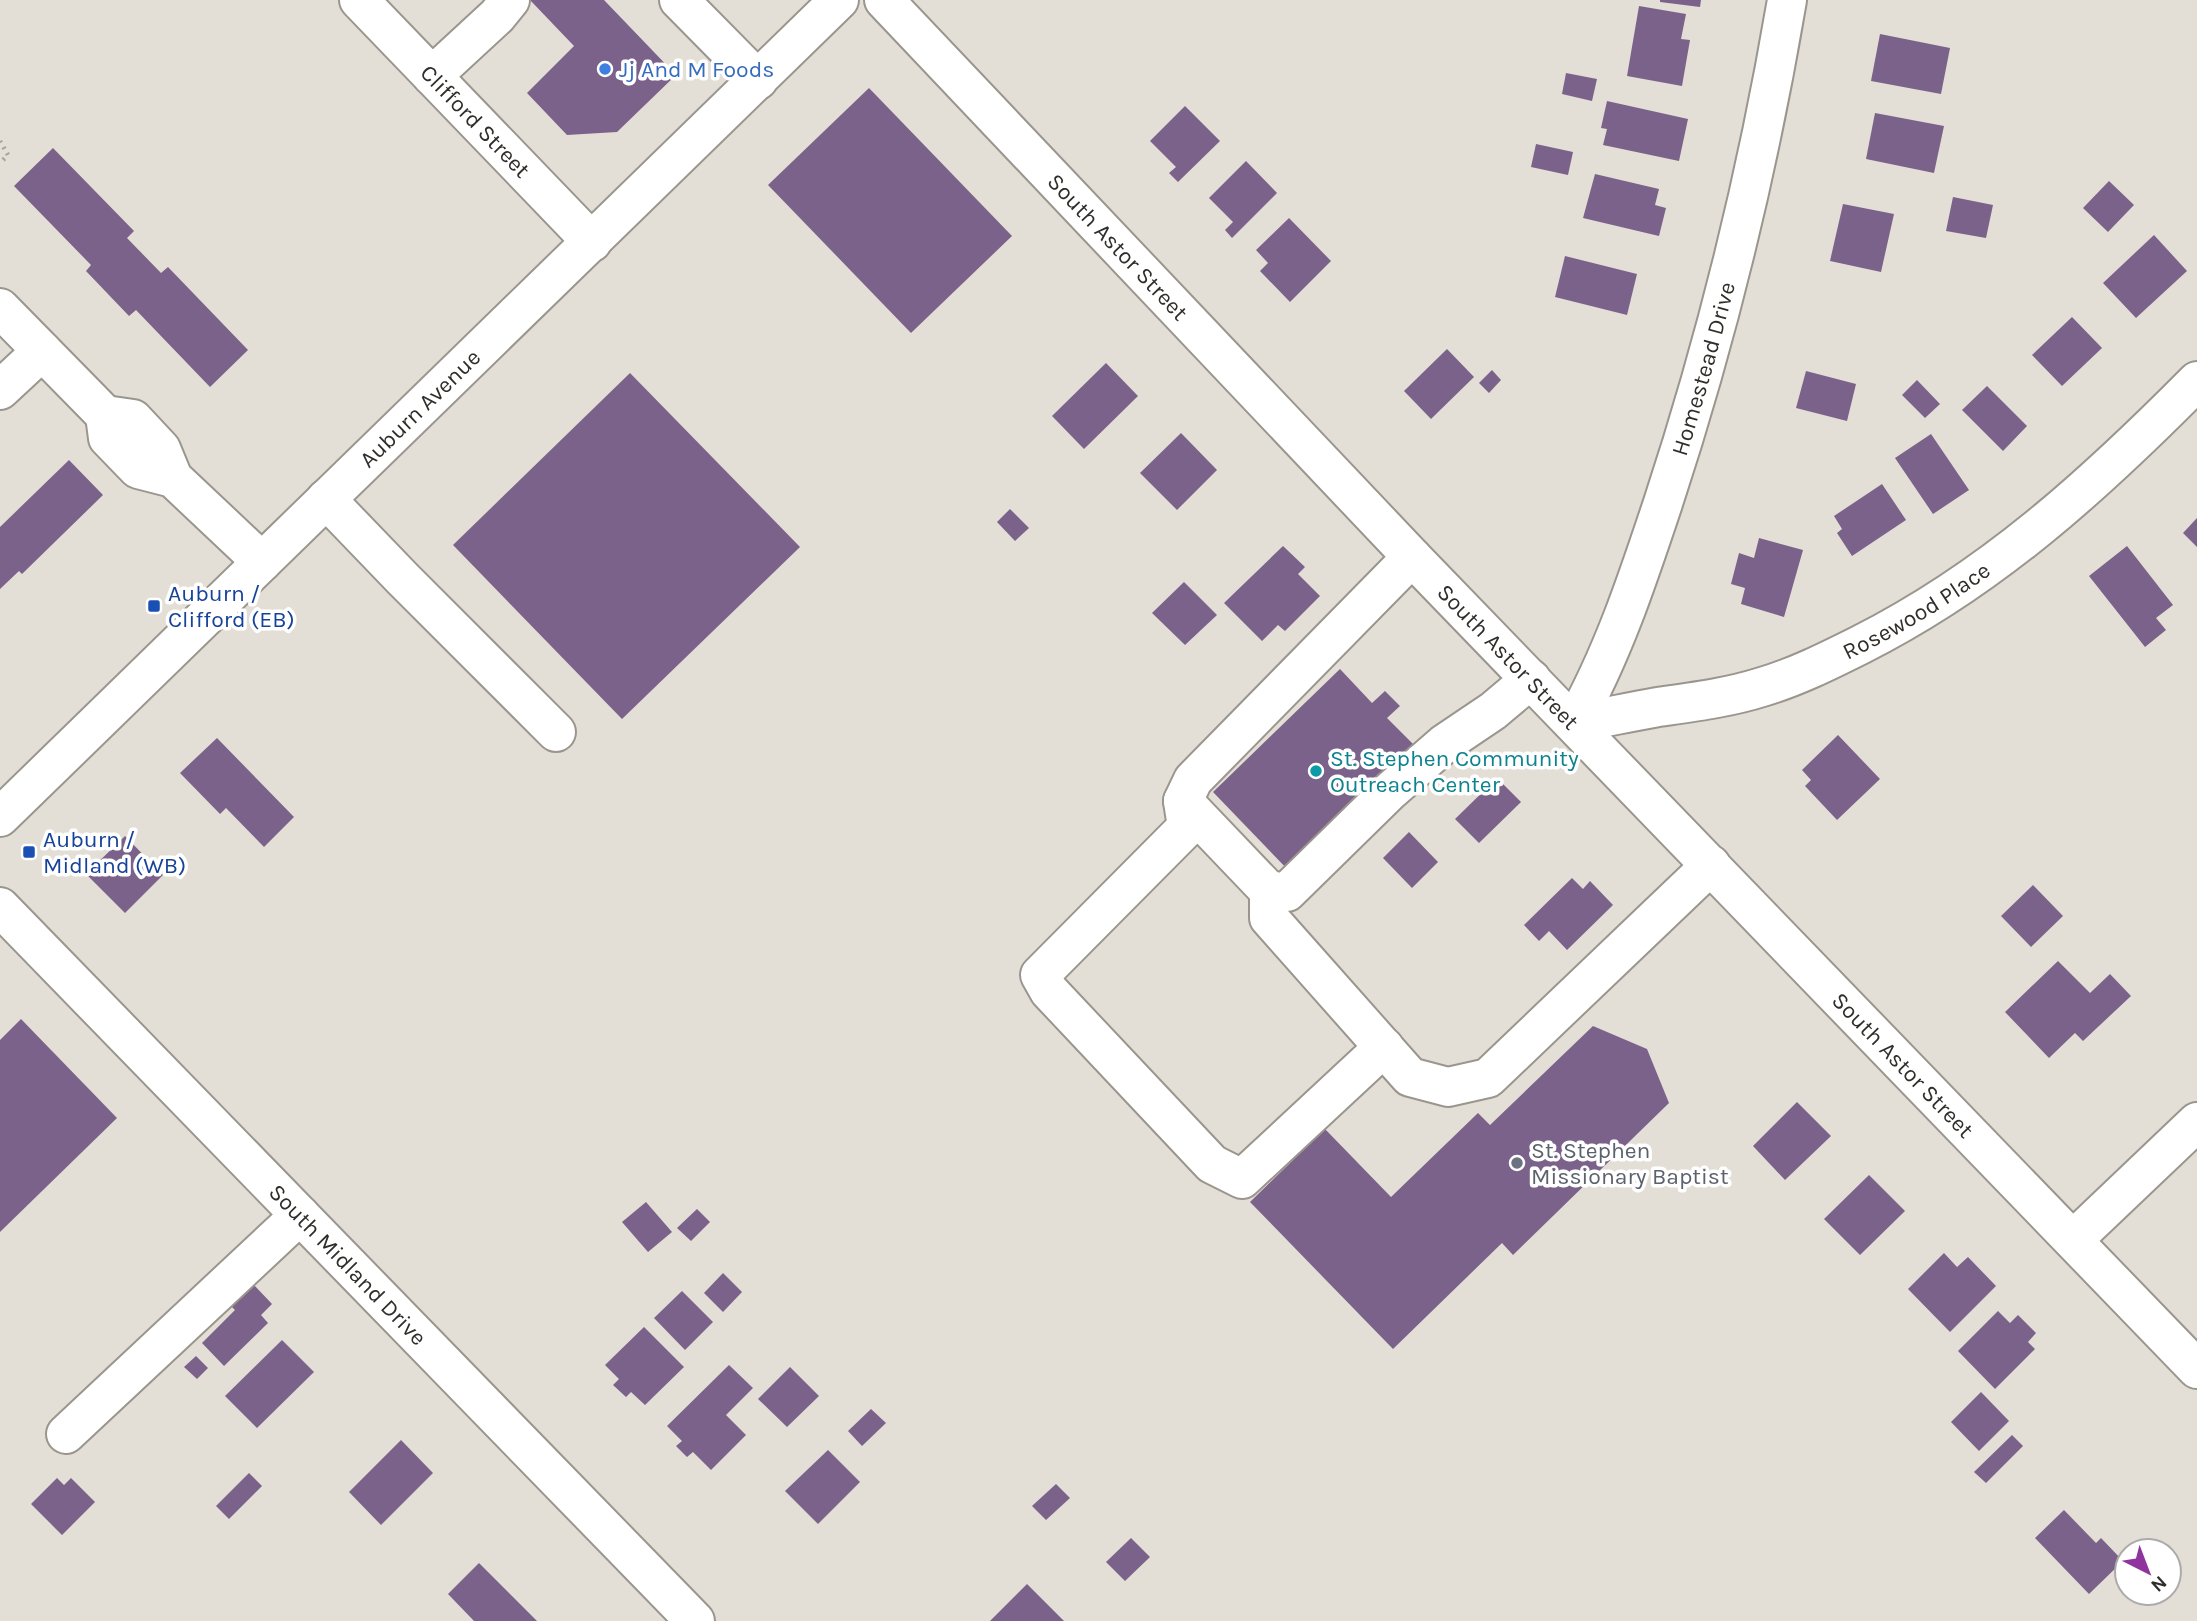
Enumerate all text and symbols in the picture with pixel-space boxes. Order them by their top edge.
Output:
place label: Jj And M Foods [619,56,774,83]
street label: Clifford Street [415,59,536,183]
marker: Jj And M Foods [597,61,613,77]
street label: South Astor Street [1042,168,1194,326]
street label: Homestead Drive [1666,279,1740,459]
street label: Auburn Avenue [354,343,486,473]
street label: Rosewood Place [1838,556,1995,665]
street label: South Astor Street [1432,578,1585,735]
place label: Auburn / Clifford (EB) [168,580,295,633]
marker: Auburn / Clifford (EB) [146,598,162,614]
place label: St. Stephen Community Outreach Center [1330,745,1579,798]
marker: St. Stephen Community Outreach Center [1308,763,1324,779]
place label: Auburn / Midland (WB) [43,826,186,879]
marker: Auburn / Midland (WB) [21,844,37,860]
street label: South Astor Street [1827,987,1980,1144]
place label: St. Stephen Missionary Baptist [1531,1137,1729,1190]
marker: St. Stephen Missionary Baptist [1509,1155,1525,1171]
street label: South Midland Drive [264,1178,432,1351]
north arrow [2113,1537,2183,1607]
text: N [2146,1571,2171,1597]

